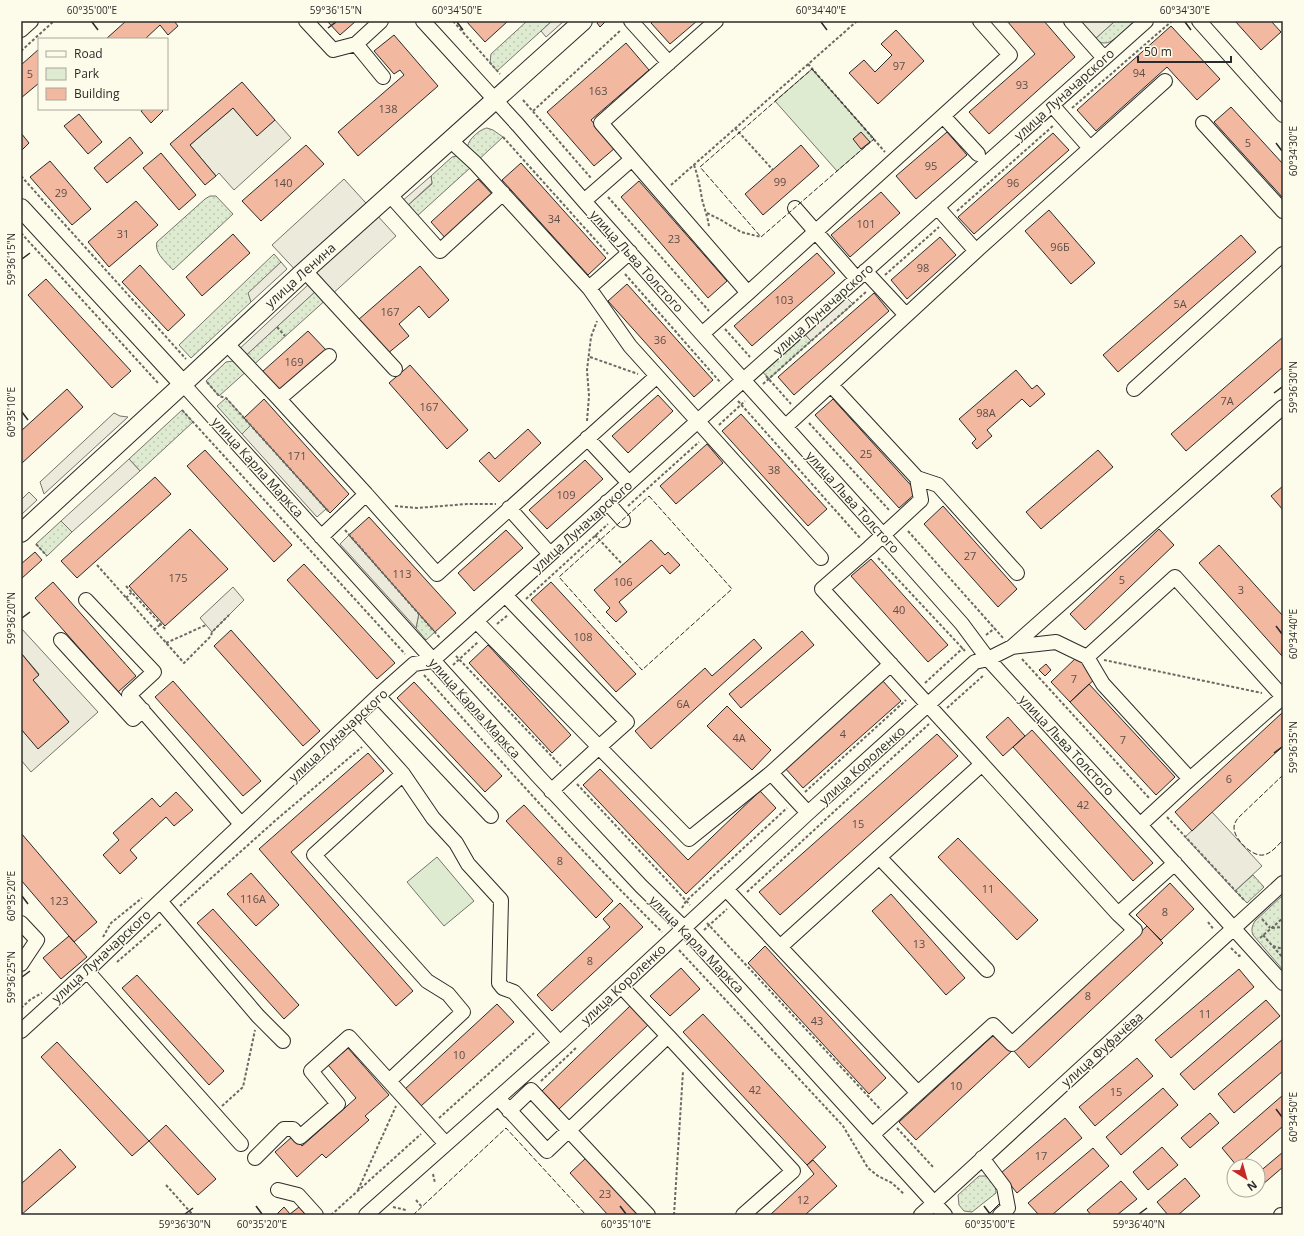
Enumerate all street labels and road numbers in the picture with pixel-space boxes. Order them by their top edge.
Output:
street label: улица Луначарского [1010,44,1118,144]
street label: улица Льва Толстого [586,206,688,316]
street label: улица Ленина [261,238,339,312]
street label: улица Луначарского [769,259,877,359]
street label: улица Карла Маркса [208,413,308,521]
street label: улица Льва Толстого [802,447,904,557]
street label: улица Луначарского [528,476,636,576]
street label: улица Карла Маркса [425,654,525,762]
street label: улица Луначарского [285,684,392,786]
street label: улица Льва Толстого [1015,691,1119,799]
street label: улица Короленко [815,721,909,808]
street label: улица Карла Маркса [646,891,748,997]
street label: улица Луначарского [48,905,155,1007]
street label: улица Короленко [577,940,669,1028]
street label: улица Фуфачёва [1057,1007,1147,1091]

